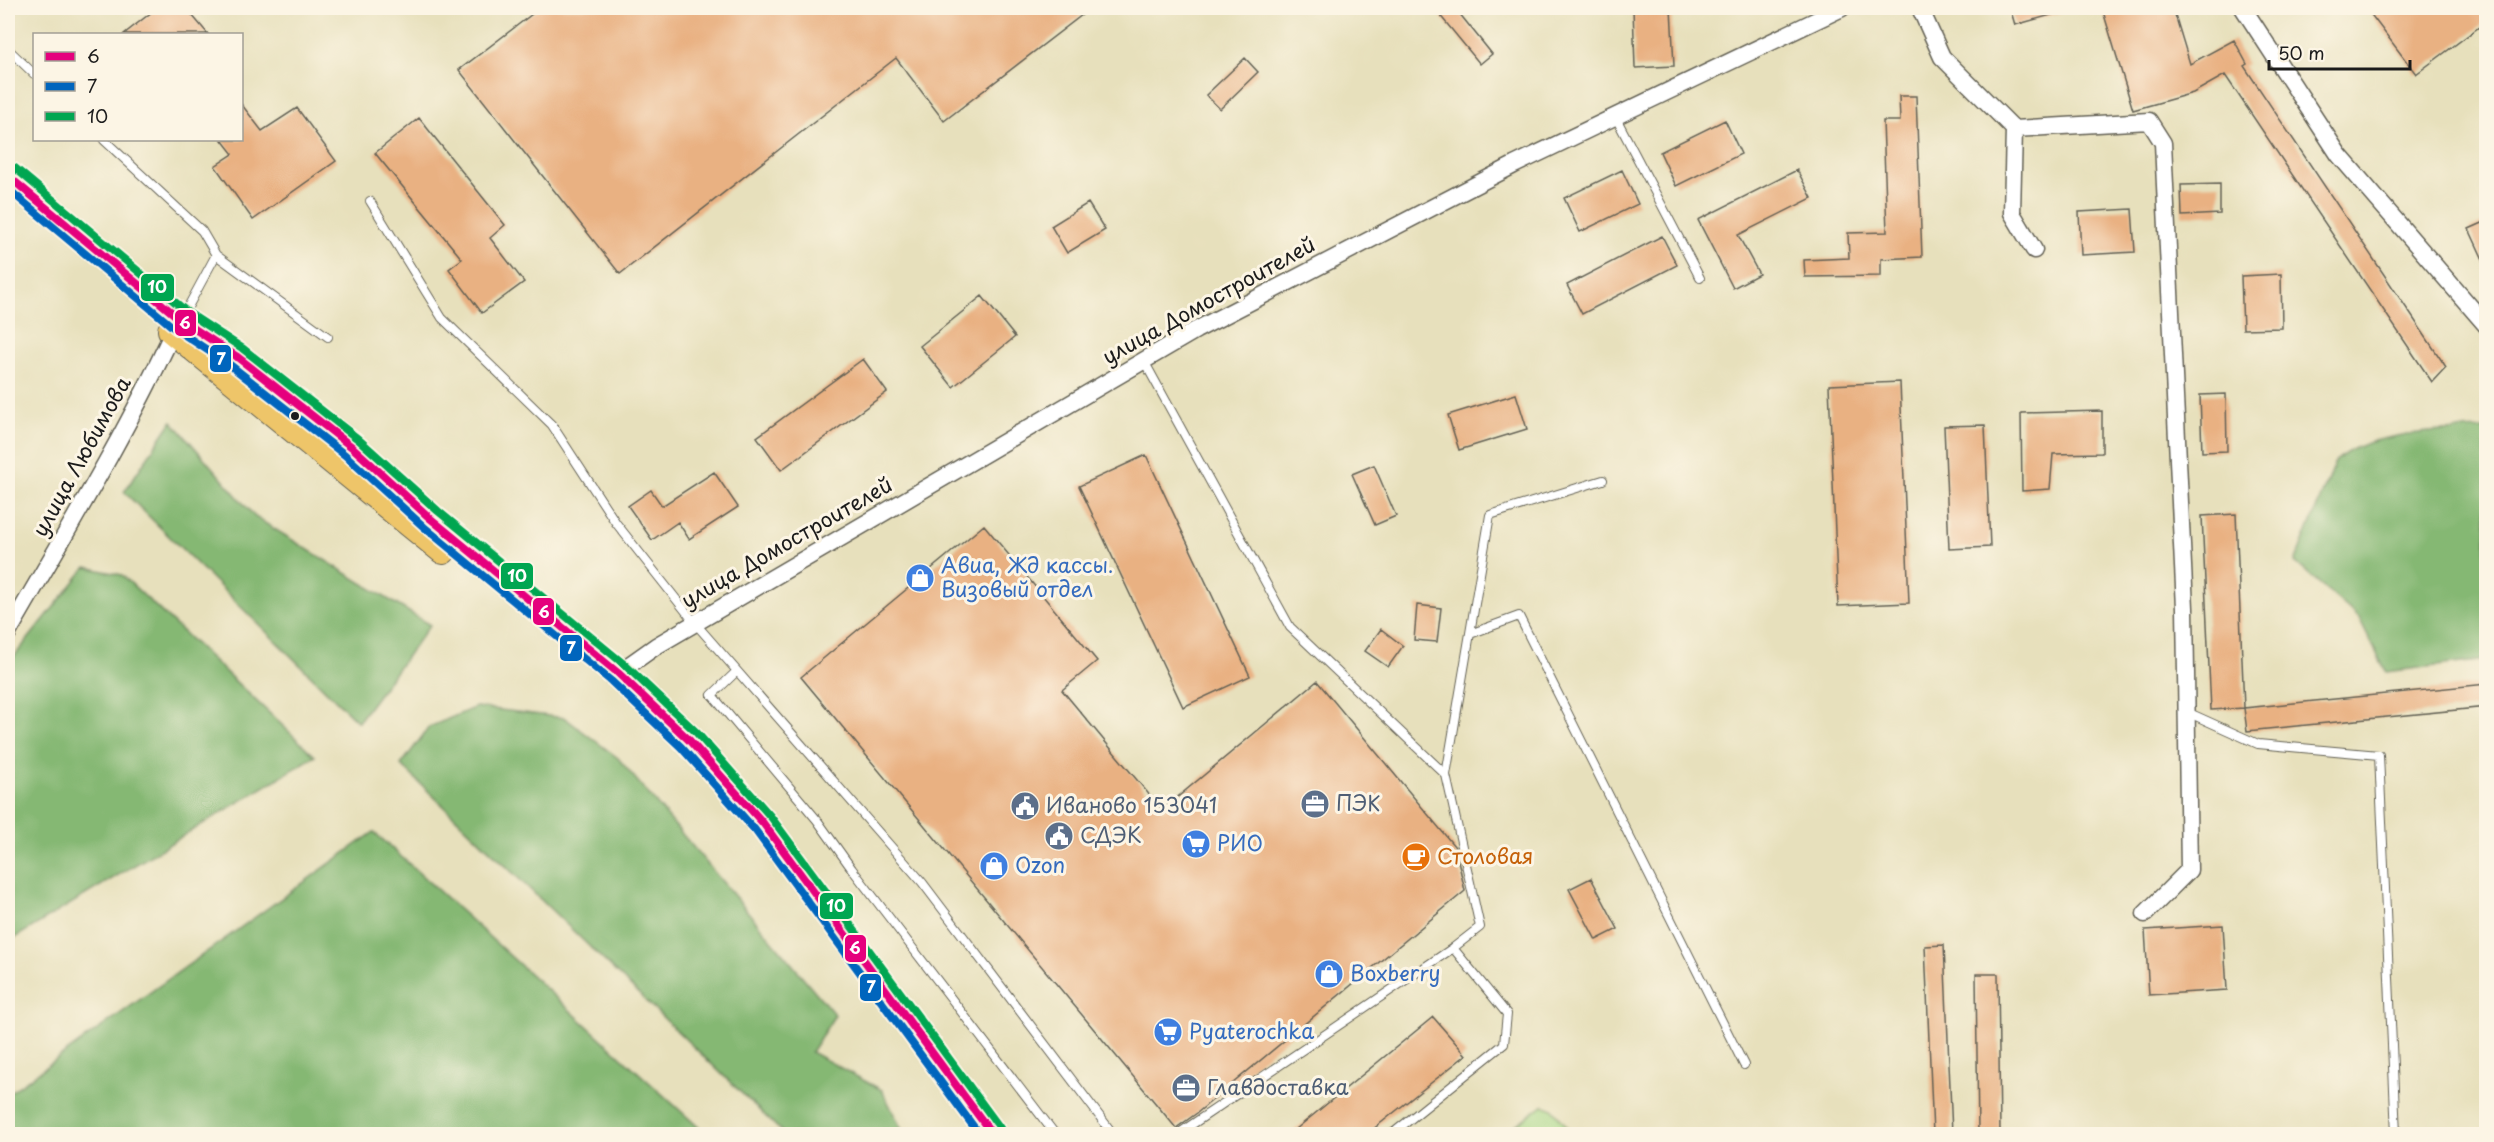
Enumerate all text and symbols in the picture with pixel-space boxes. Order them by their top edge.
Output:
legend [33,33,243,141]
scale bar [2269,33,2410,71]
text: 50 m [2278,39,2325,66]
text: 6 [87,42,100,69]
text: 7 [87,72,97,99]
text: 10 [87,102,108,129]
street label: улица Домостроителей [1096,227,1321,371]
line badge: 10 [140,273,175,302]
text: 10 [147,274,167,298]
line badge: 6 [174,309,197,337]
text: 6 [179,310,191,334]
line badge: 7 [209,344,232,373]
text: 7 [216,346,226,370]
street label: улица Любимова [23,370,138,542]
unlabelled marker [289,410,301,422]
street label: улица Домостроителей [674,468,898,615]
place label: Авиа, Жд кассы. Визовый отдел [941,548,1114,604]
line badge: 10 [500,562,534,590]
shop icon: Авиа, Жд кассы. Визовый отдел [904,562,936,594]
text: 10 [507,563,527,587]
line badge: 6 [532,597,555,626]
text: 6 [538,599,550,623]
line badge: 7 [559,634,583,662]
text: 7 [566,635,576,659]
place label: ПЭК [1336,786,1380,818]
place label: Иваново 153041 [1046,788,1217,820]
office icon: ПЭК [1299,788,1331,820]
public building icon: Иваново 153041 [1009,790,1041,822]
place label: СДЭК [1080,818,1142,850]
public building icon: СДЭК [1043,820,1075,852]
place label: РИО [1217,826,1263,858]
supermarket icon: РИО [1180,828,1212,860]
place label: Столовая [1437,839,1533,871]
cafe icon: Столовая [1400,841,1432,873]
place label: Ozon [1015,848,1065,880]
shop icon: Ozon [978,850,1010,882]
line badge: 10 [819,892,854,920]
text: 10 [826,893,846,917]
line badge: 6 [844,934,867,963]
text: 6 [849,935,861,959]
place label: Boxberry [1350,956,1441,988]
shop icon: Boxberry [1313,958,1345,990]
line badge: 7 [859,973,882,1002]
text: 7 [866,974,876,998]
place label: Pyaterochka [1189,1014,1314,1046]
supermarket icon: Pyaterochka [1152,1016,1184,1048]
place label: Главдоставка [1207,1070,1349,1102]
office icon: Главдоставка [1170,1072,1202,1104]

